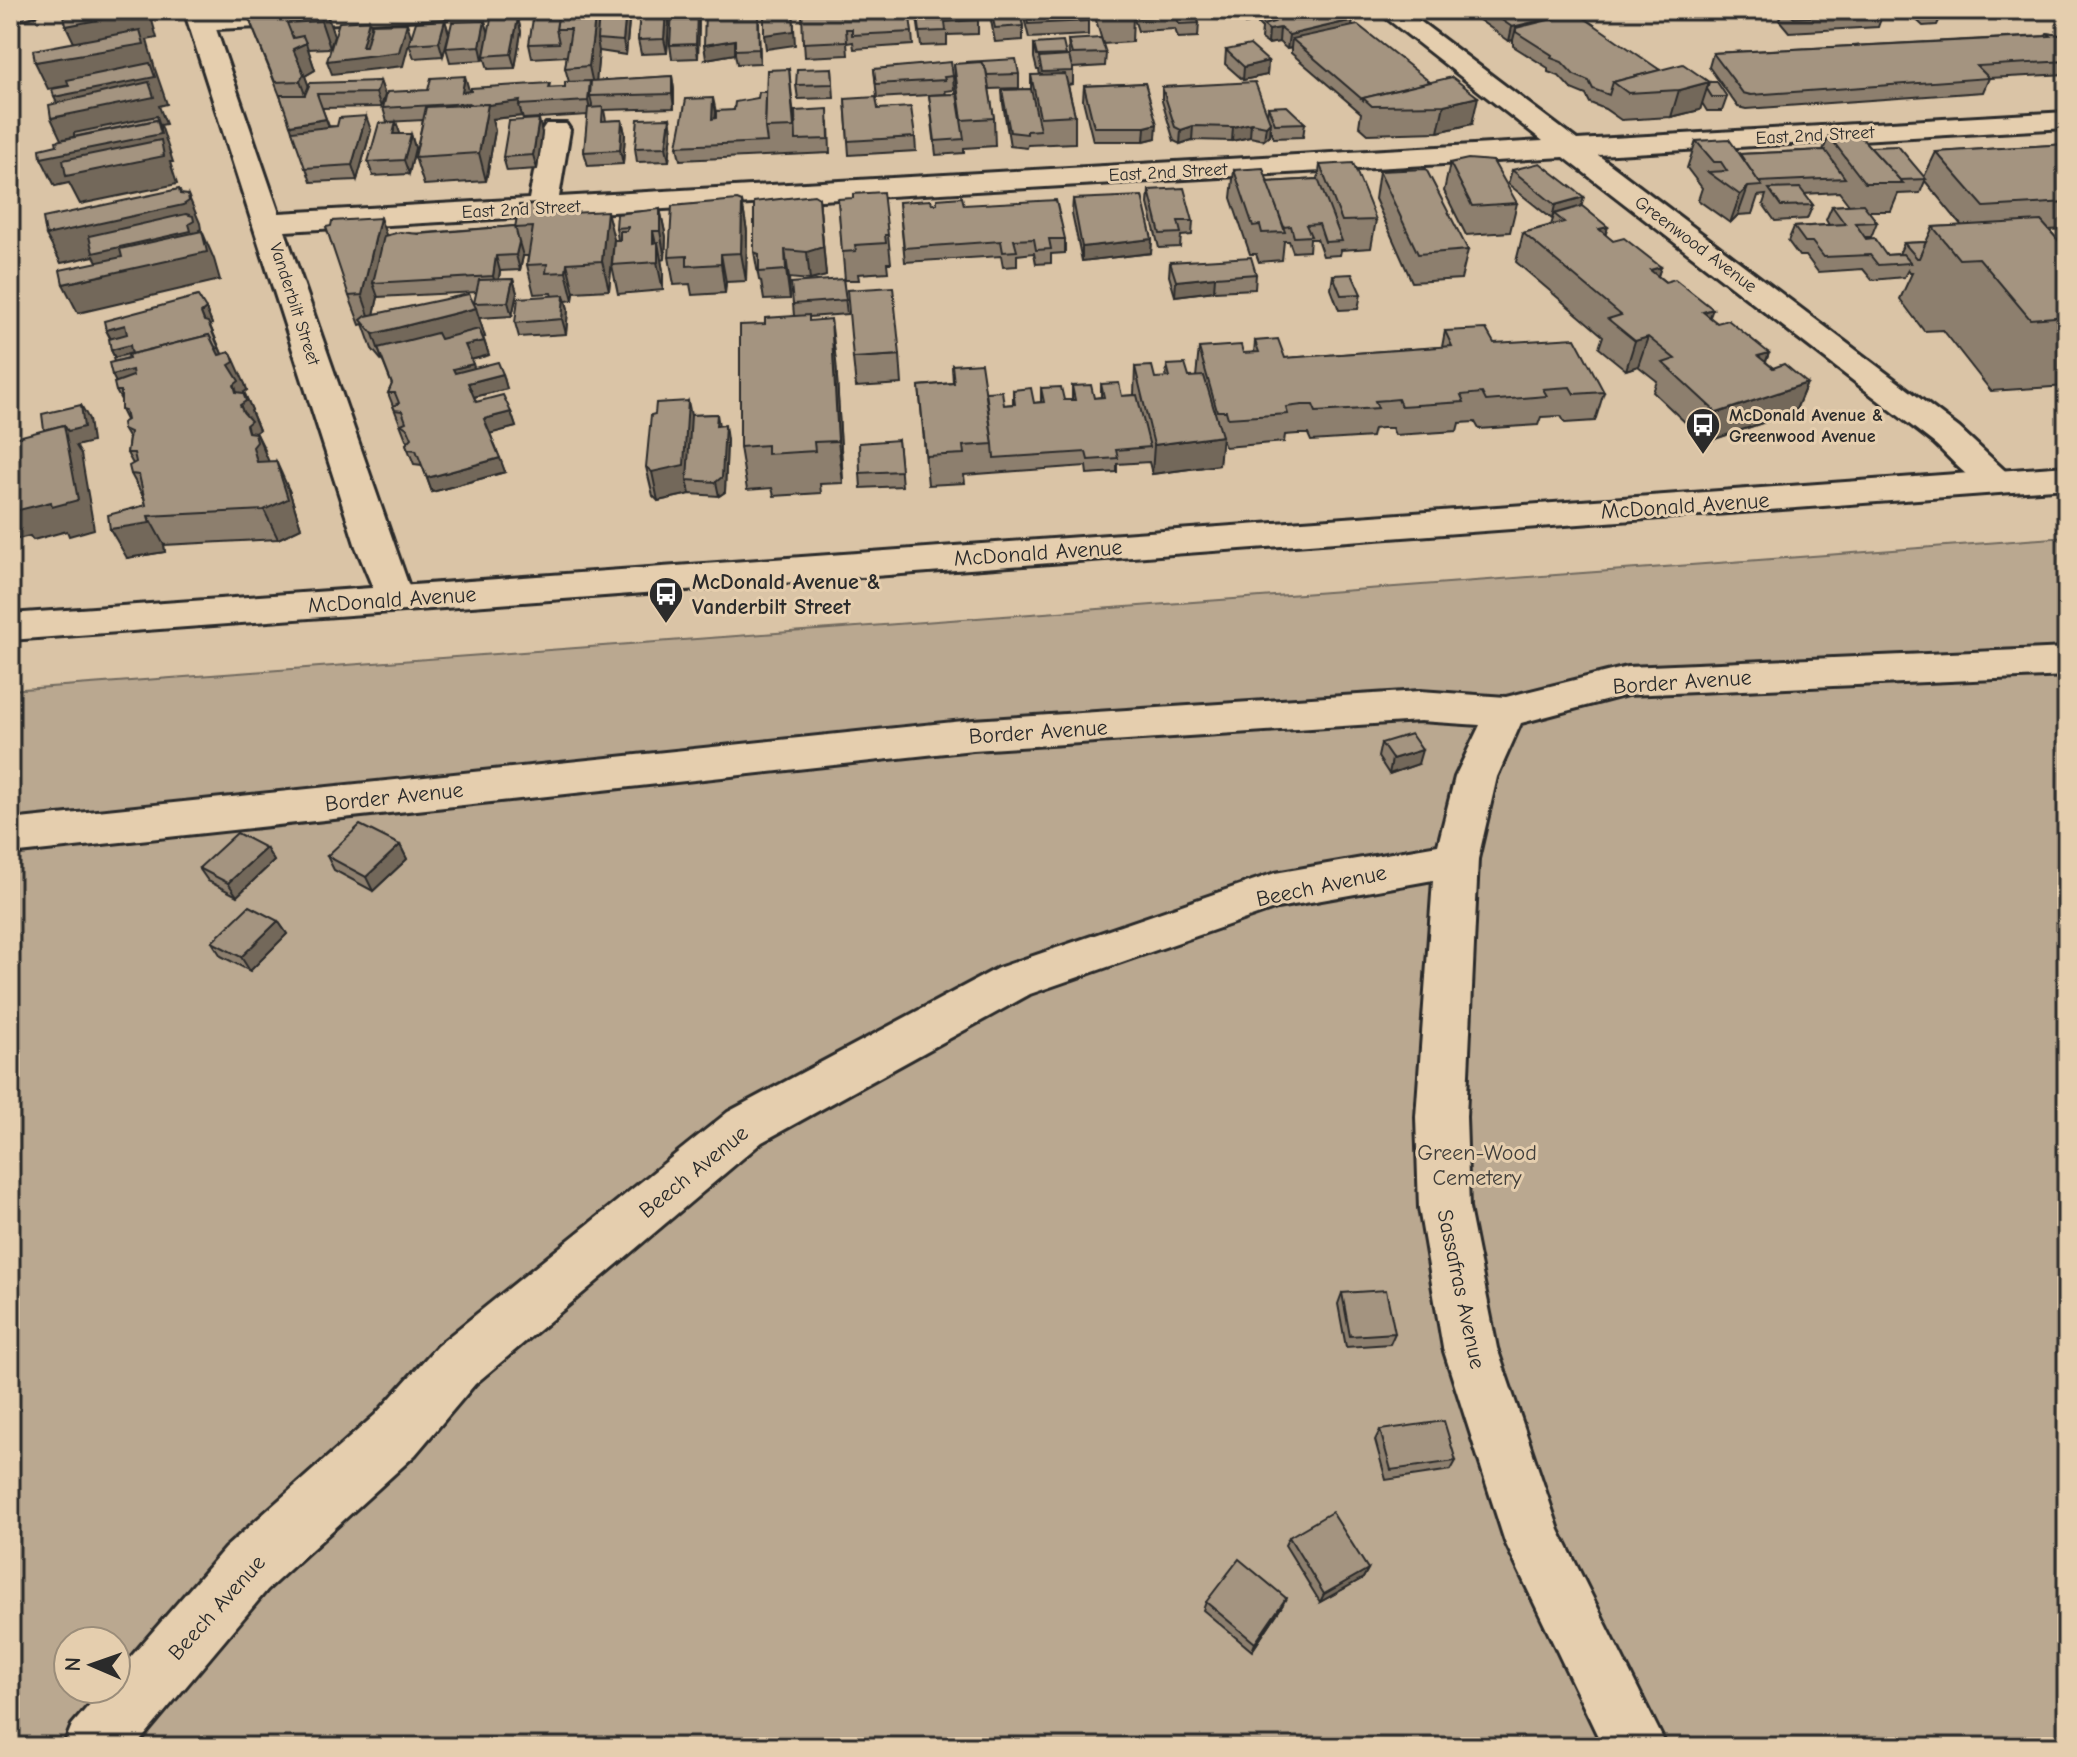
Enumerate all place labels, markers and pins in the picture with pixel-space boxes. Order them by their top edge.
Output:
place label: McDonald Avenue & Greenwood Avenue [1729,405,1883,447]
bus stop icon: McDonald Avenue & Greenwood Avenue [1684,406,1722,456]
place label: McDonald Avenue & Vanderbilt Street [692,569,880,620]
bus stop icon: McDonald Avenue & Vanderbilt Street [647,575,685,625]

